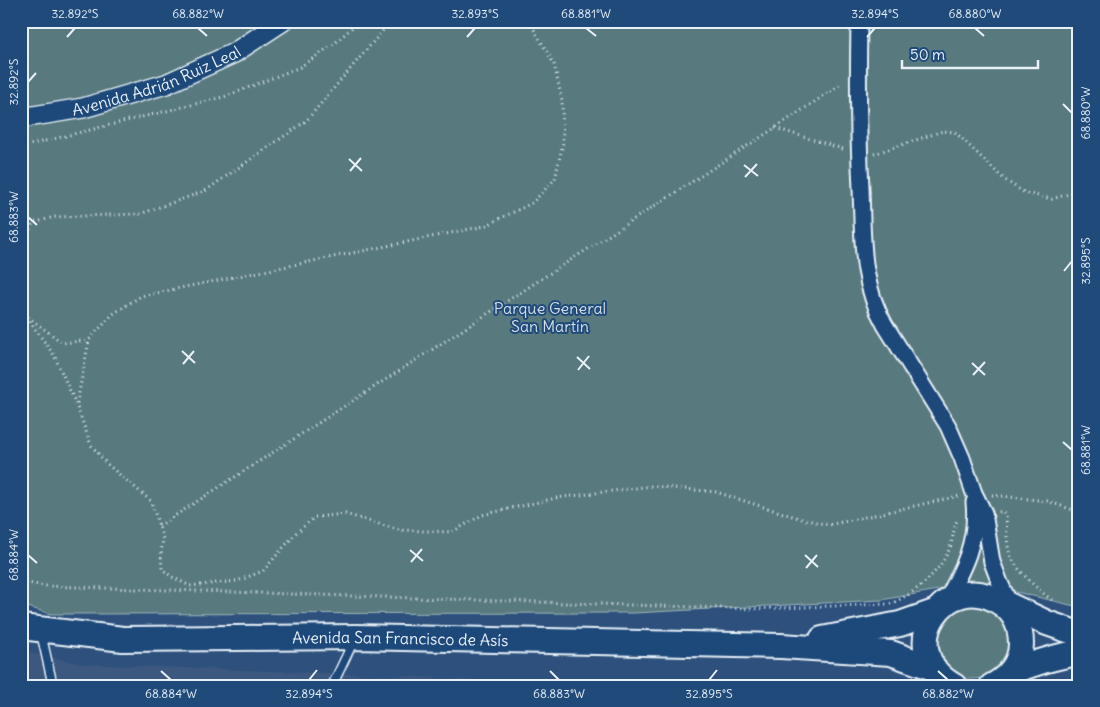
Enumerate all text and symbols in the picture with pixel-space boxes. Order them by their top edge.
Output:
text: 32.892°S [52,6,99,21]
text: 68.882°W [172,6,224,21]
text: 32.893°S [451,6,499,21]
text: 68.881°W [561,6,611,21]
text: 32.894°S [851,6,899,21]
text: 68.880°W [949,6,1002,21]
scale bar [902,38,1039,70]
street label: Avenida Adrián Ruiz Leal [71,41,245,120]
text: 50 m [910,45,945,64]
text: 32.892°S [6,58,21,105]
text: 68.880°W [1078,86,1093,139]
text: 68.883°W [6,191,21,243]
text: 32.895°S [1078,237,1093,285]
park label: Parque General San Martín [494,298,606,336]
text: 68.881°W [1078,425,1093,475]
text: 68.884°W [6,529,21,581]
street label: Avenida San Francisco de Asís [292,627,509,650]
text: 68.884°W [145,686,197,701]
text: 32.894°S [285,686,333,701]
text: 68.883°W [533,686,585,701]
text: 32.895°S [685,686,733,701]
text: 68.882°W [922,686,974,701]

